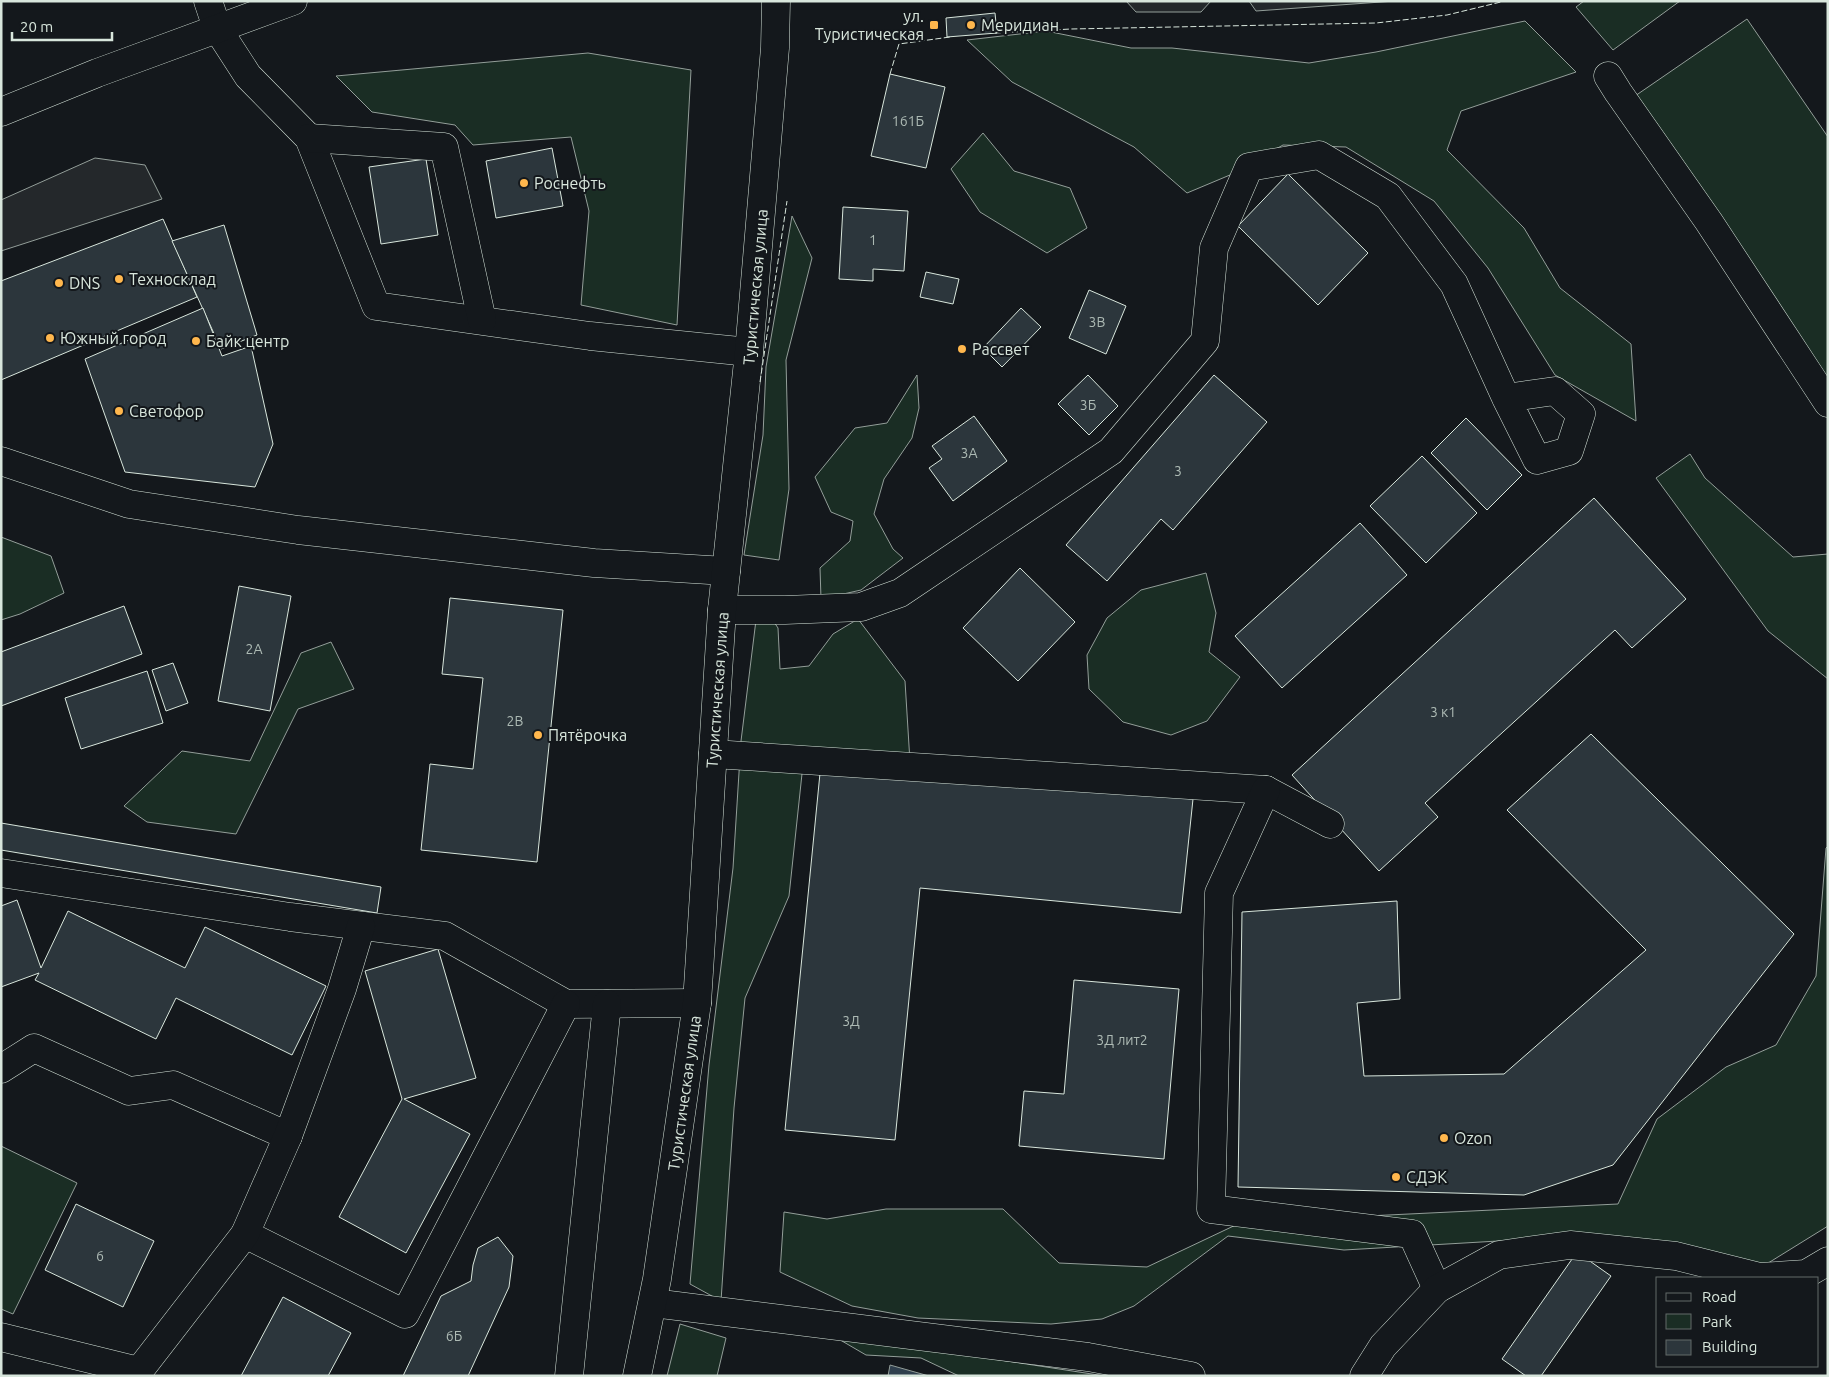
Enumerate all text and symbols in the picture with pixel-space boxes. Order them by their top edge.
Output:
place label: ул. Туристическая [815,7,924,43]
scale bar [12,10,112,42]
place label: Меридиан [981,16,1059,34]
text: 20 m [20,18,53,35]
marker: ул. Туристическая [928,19,940,31]
marker: Меридиан [965,19,977,31]
house number: 161Б [892,113,924,129]
place label: Роснефть [534,174,606,192]
marker: Роснефть [518,177,530,189]
street label: Туристическая улица [739,208,771,366]
house number: 1 [869,232,877,248]
place label: Техносклад [129,270,216,288]
marker: Техносклад [113,273,125,285]
place label: DNS [69,274,100,292]
marker: DNS [53,277,65,289]
house number: 3В [1089,314,1105,330]
place label: Южный город [60,329,166,347]
marker: Южный город [44,332,56,344]
place label: Байк центр [206,332,289,350]
marker: Байк центр [190,335,202,347]
place label: Рассвет [972,340,1029,358]
marker: Рассвет [956,343,968,355]
house number: 3Б [1080,397,1096,413]
place label: Светофор [129,402,204,420]
marker: Светофор [113,405,125,417]
house number: 3А [961,445,978,461]
house number: 3 [1174,463,1182,479]
street label: Туристическая улица [703,611,731,769]
house number: 2А [246,641,263,657]
house number: 3 к1 [1430,704,1456,720]
house number: 2В [507,713,523,729]
place label: Пятёрочка [548,726,627,744]
marker: Пятёрочка [532,729,544,741]
house number: 3Д [842,1013,860,1029]
street label: Туристическая улица [664,1014,704,1172]
house number: 3Д лит2 [1096,1032,1148,1048]
place label: Ozon [1454,1129,1492,1147]
marker: Ozon [1438,1132,1450,1144]
place label: СДЭК [1406,1168,1447,1186]
marker: СДЭК [1390,1171,1402,1183]
house number: 6 [96,1248,104,1264]
legend [1656,1277,1819,1367]
text: Road [1702,1288,1737,1305]
text: Park [1702,1313,1732,1330]
house number: 6Б [446,1328,462,1344]
text: Building [1702,1338,1757,1355]

